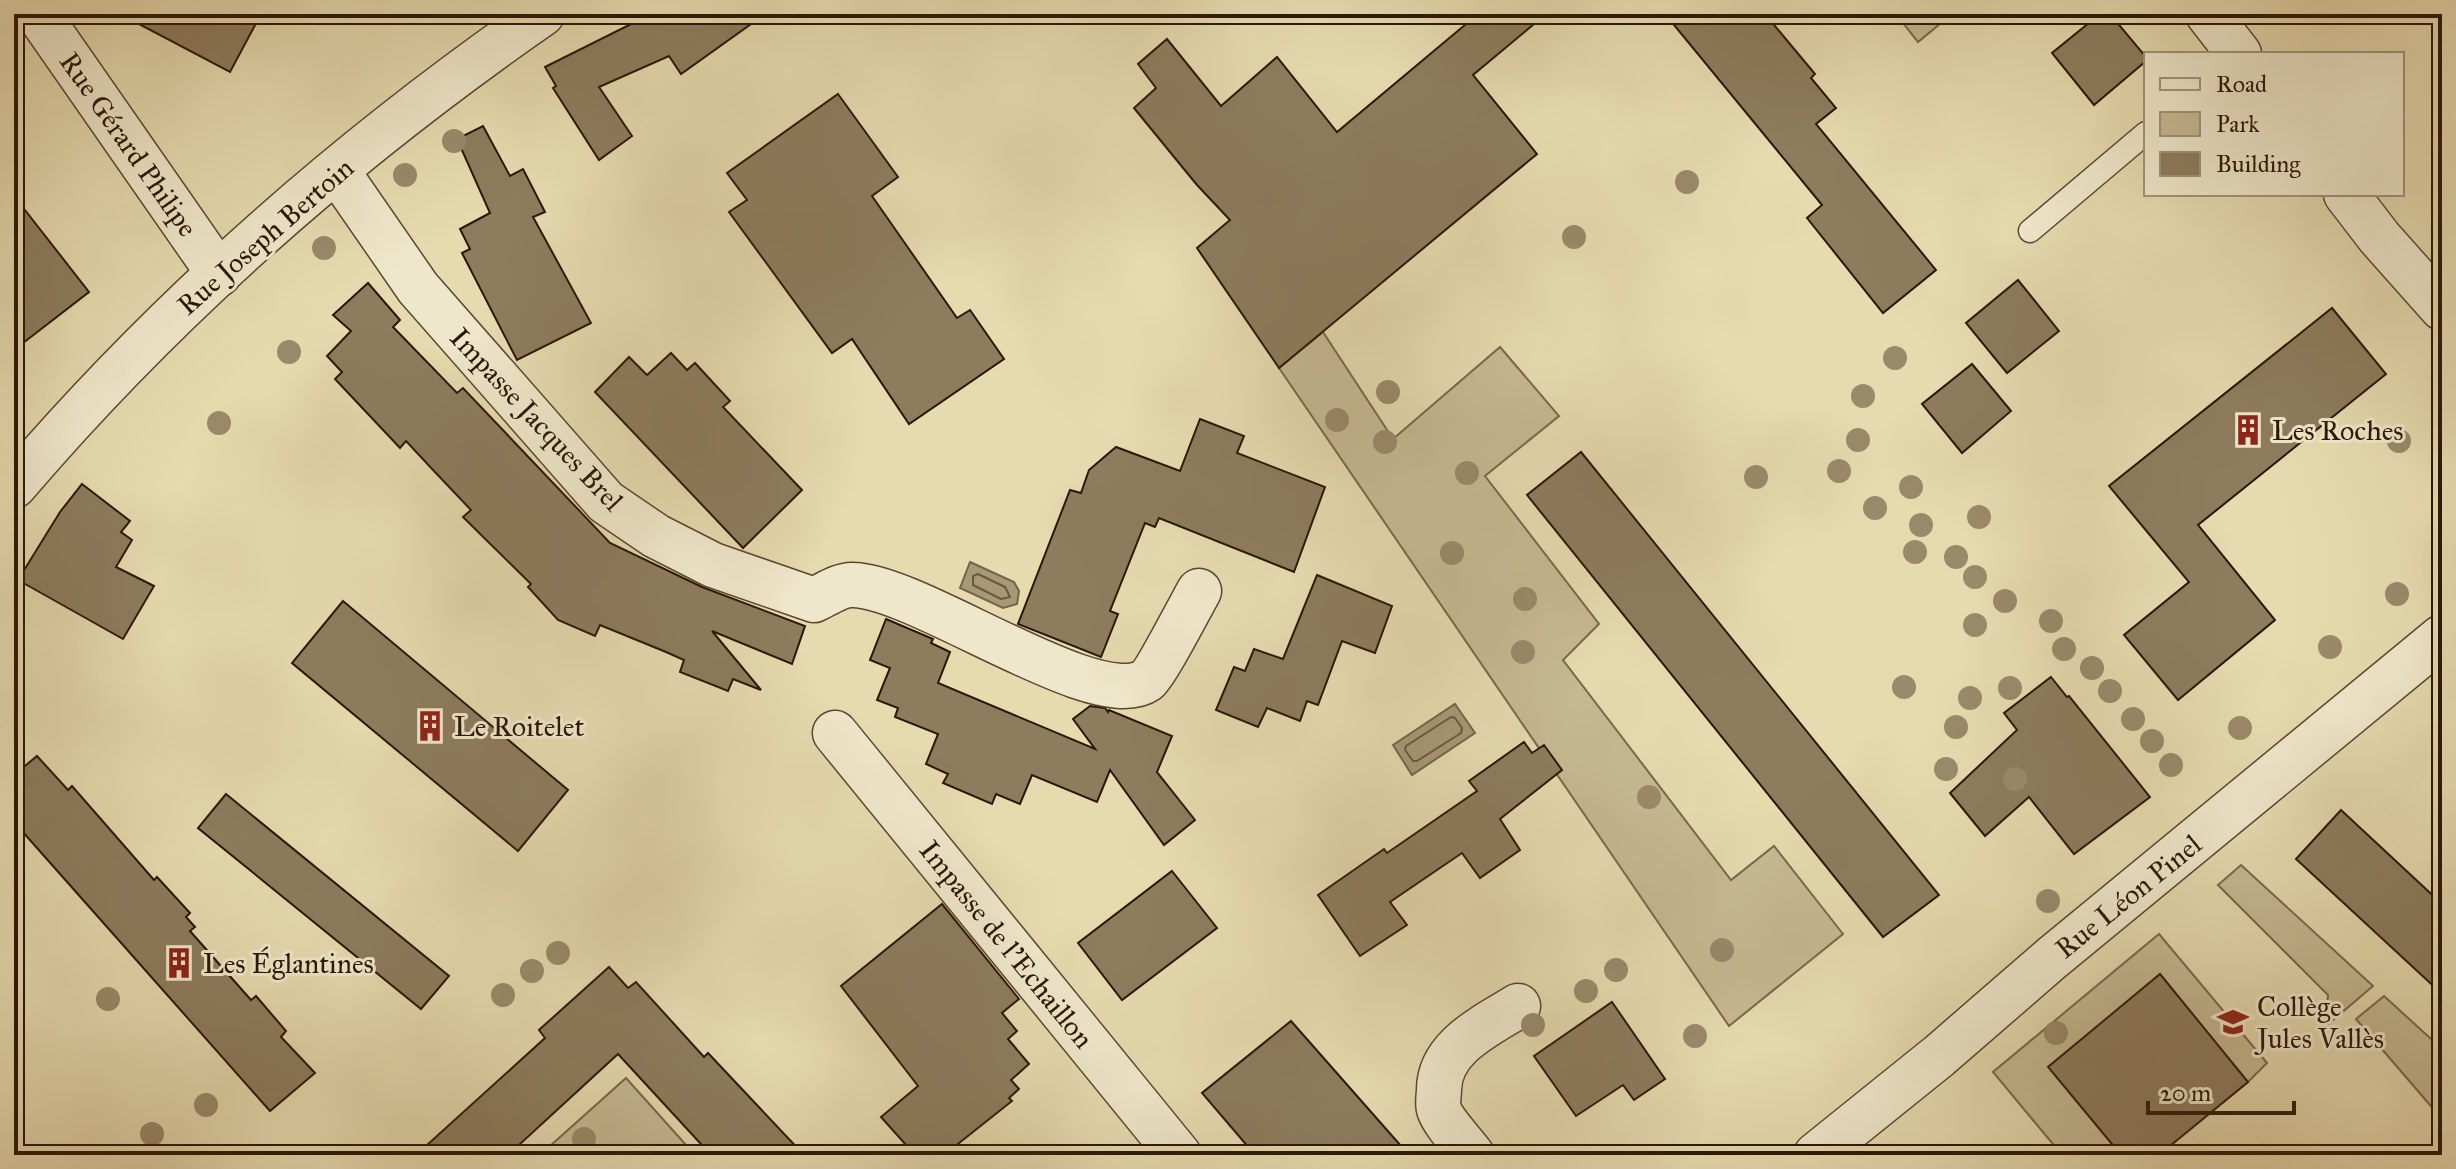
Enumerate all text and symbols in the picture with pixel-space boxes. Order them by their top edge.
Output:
street label: Rue Gérard Philipe [52,45,205,243]
legend [2144,52,2404,196]
text: Road [2216,69,2267,99]
text: Park [2216,109,2260,139]
text: Building [2216,149,2301,179]
street label: Rue Joseph Bertoin [170,150,361,322]
street label: Impasse Jacques Brel [443,320,631,519]
building icon: Les Roches [2231,413,2265,447]
place label: Les Roches [2272,413,2404,448]
building icon: Le Roitelet [413,709,447,743]
place label: Le Roitelet [454,709,584,744]
street label: Rue Léon Pinel [2048,827,2209,966]
street label: Impasse de l'Echaillon [912,833,1101,1055]
building icon: Les Églantines [162,946,196,980]
place label: Les Églantines [203,946,374,981]
place label: Collège Jules Vallès [2254,989,2384,1056]
school or university icon: Collège Jules Vallès [2216,1005,2250,1039]
scale bar [2148,1065,2294,1115]
text: 20 m [2160,1078,2211,1108]

